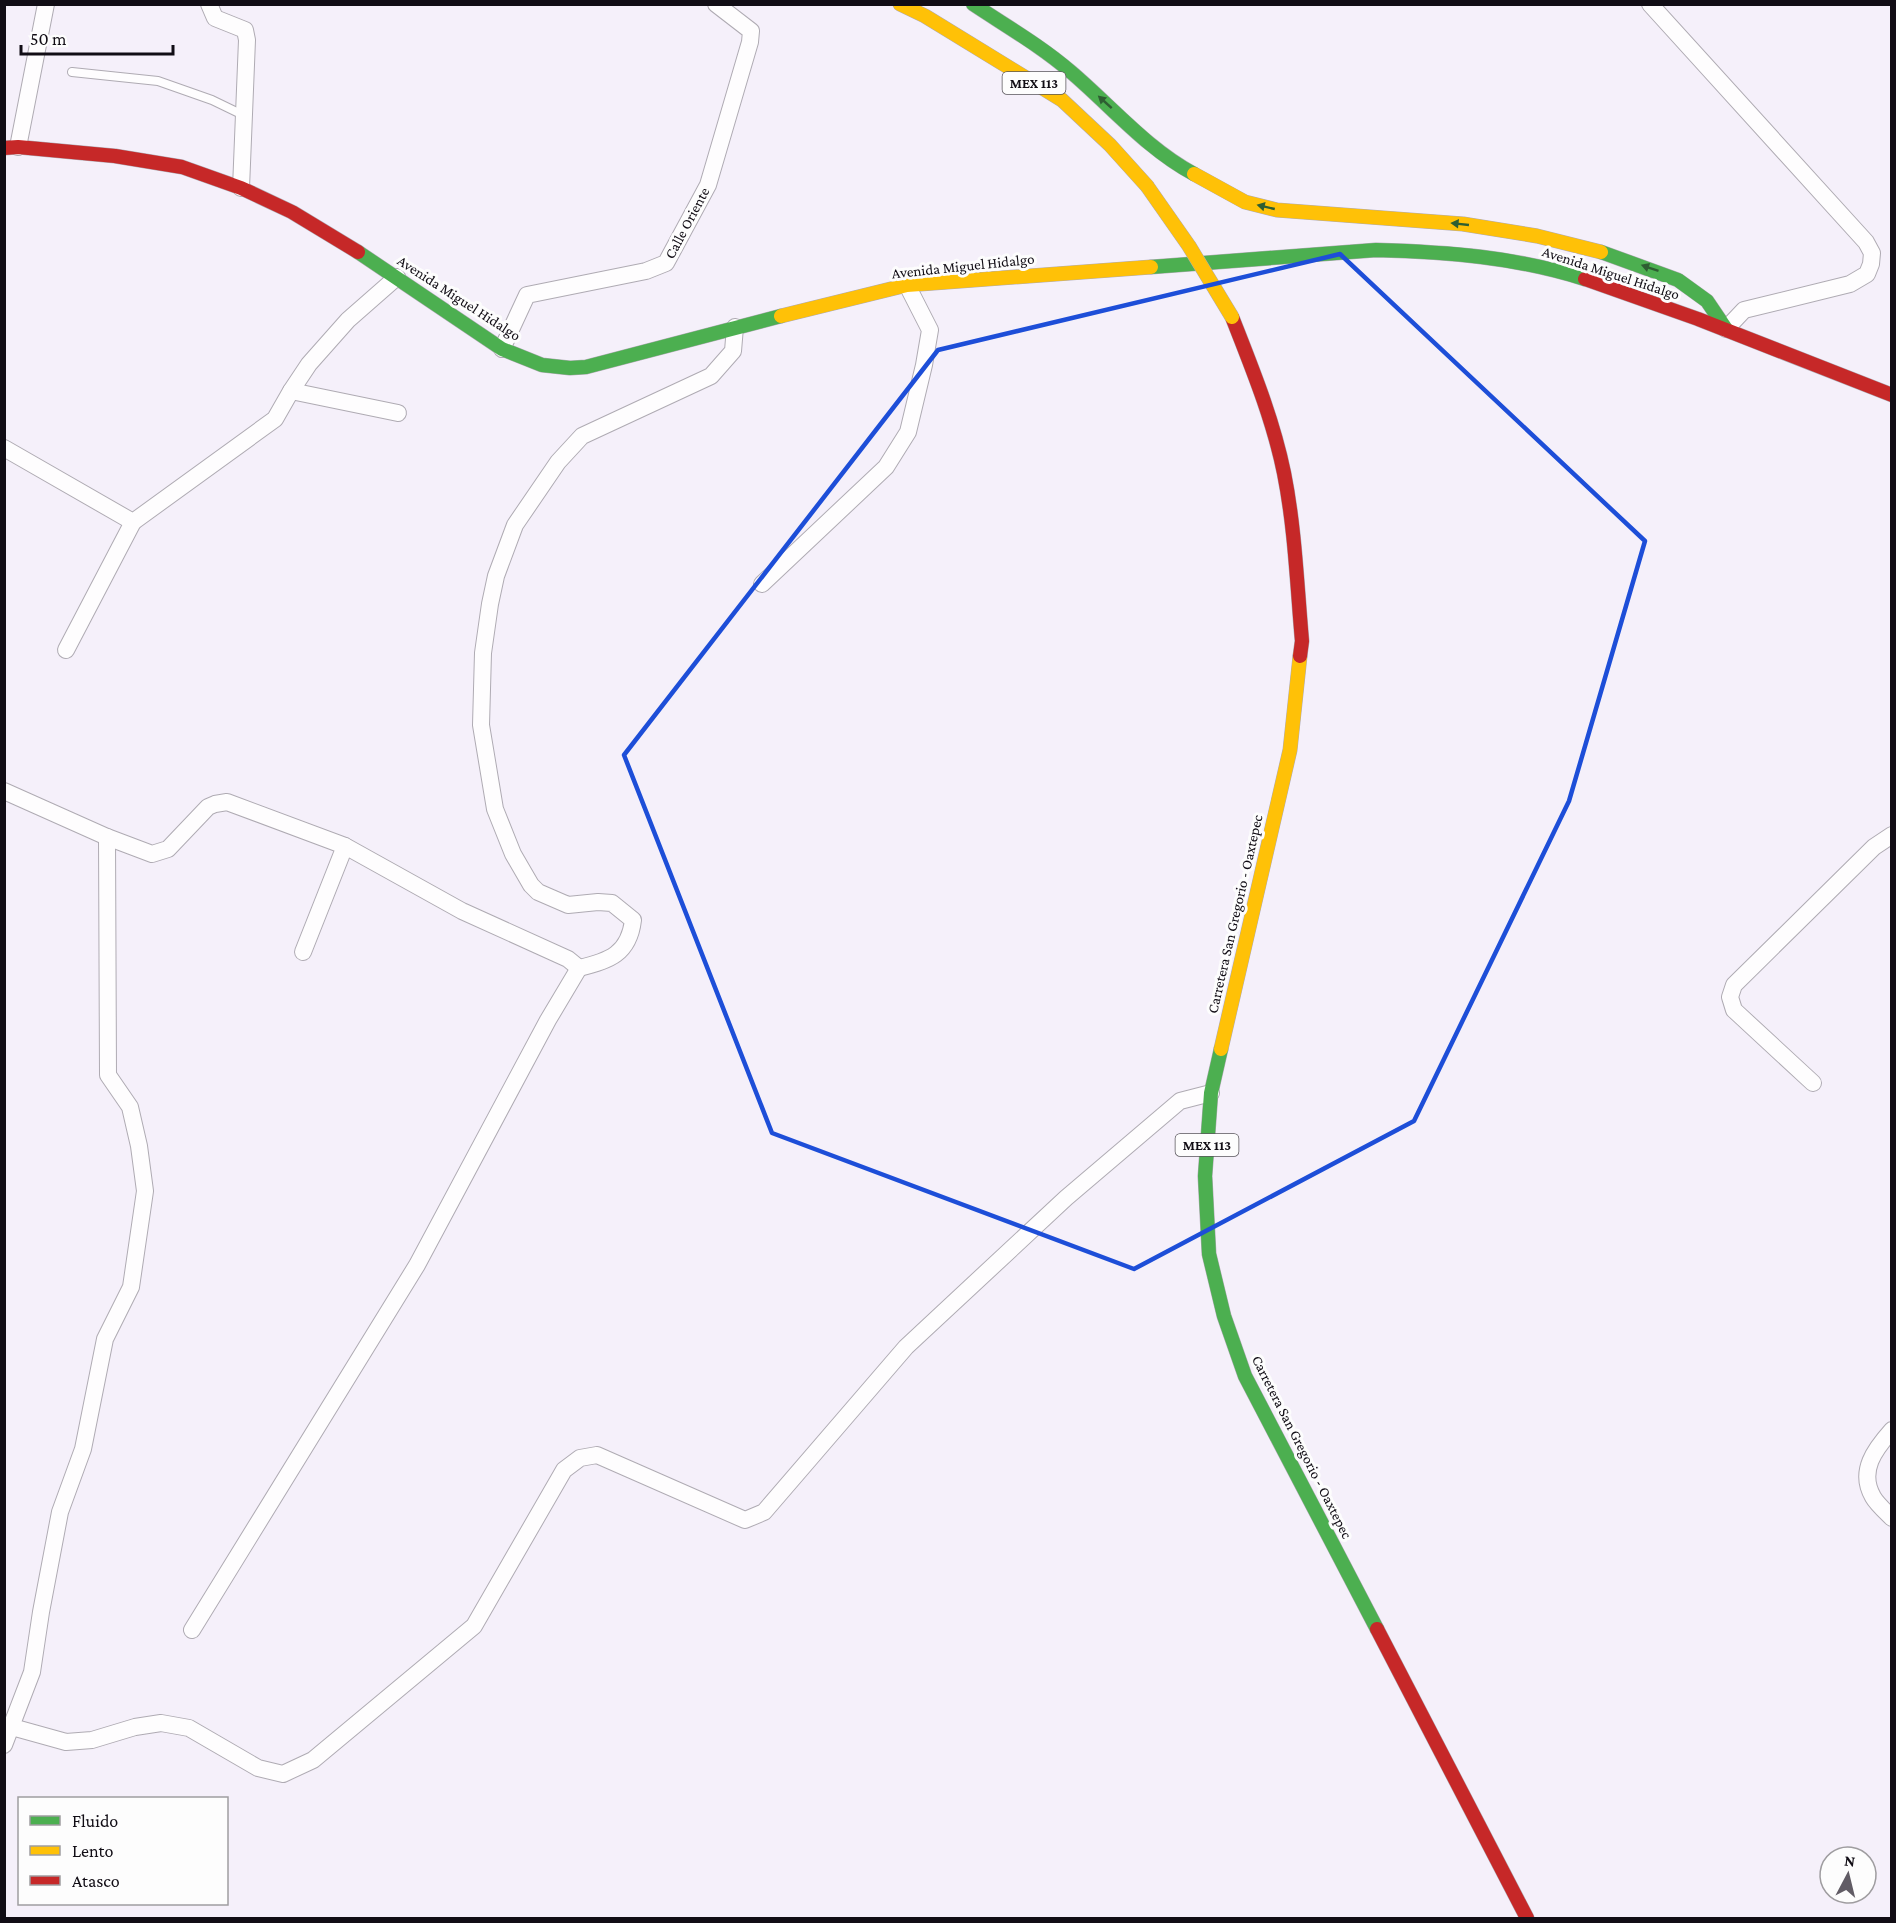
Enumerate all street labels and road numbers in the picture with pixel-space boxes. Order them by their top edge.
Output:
road number: MEX 113 [1002,72,1066,94]
street label: Calle Oriente [662,184,713,261]
street label: Avenida Miguel Hidalgo [1540,243,1682,304]
street label: Avenida Miguel Hidalgo [891,251,1035,282]
street label: Avenida Miguel Hidalgo [394,252,523,345]
street label: Carretera San Gregorio - Oaxtepec [1204,812,1267,1015]
road number: MEX 113 [1176,1134,1238,1156]
street label: Carretera San Gregorio - Oaxtepec [1248,1353,1356,1542]

